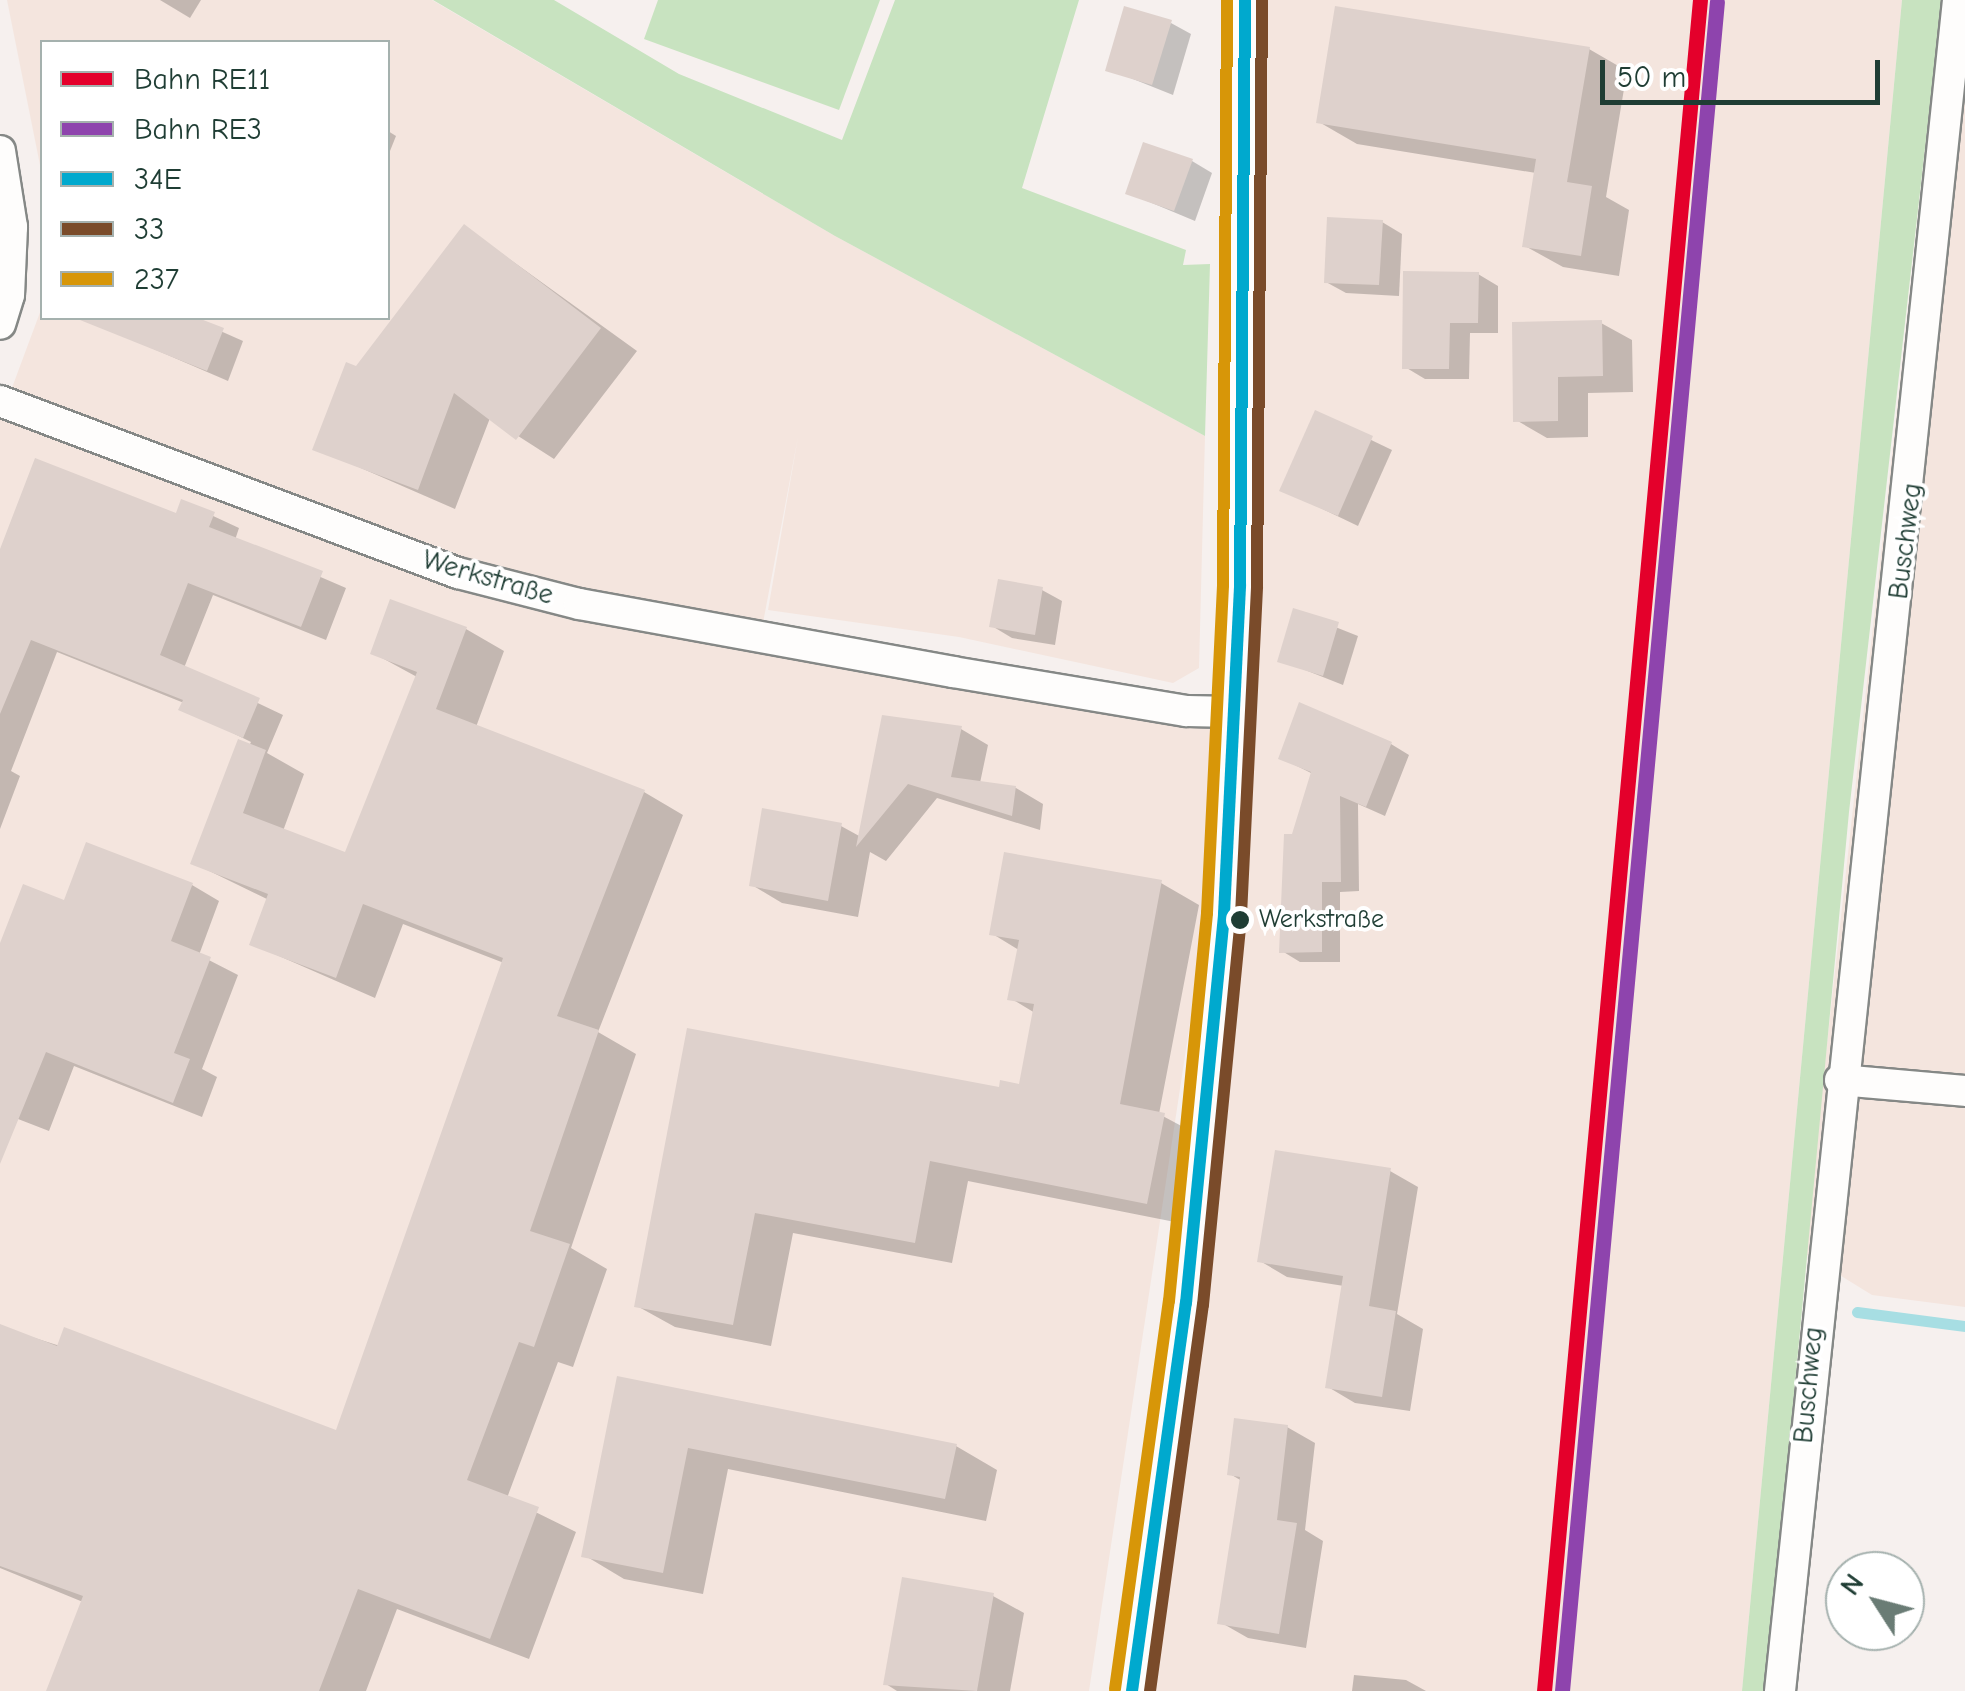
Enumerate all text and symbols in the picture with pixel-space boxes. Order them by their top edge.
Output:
legend [40,40,390,320]
scale bar [1605,40,1885,102]
text: 50 m [1617,60,1686,95]
text: Bahn RE11 [134,62,271,97]
text: Bahn RE3 [134,112,262,147]
text: 34E [134,162,182,197]
text: 33 [134,212,164,247]
text: 237 [134,262,179,297]
street label: Buschweg [1881,481,1929,601]
street label: Werkstraße [419,542,557,612]
place label: Werkstraße [1259,904,1384,936]
marker: Werkstraße [1230,910,1250,930]
street label: Buschweg [1786,1325,1830,1445]
north arrow [1825,1551,1925,1651]
text: N [1834,1568,1871,1601]

